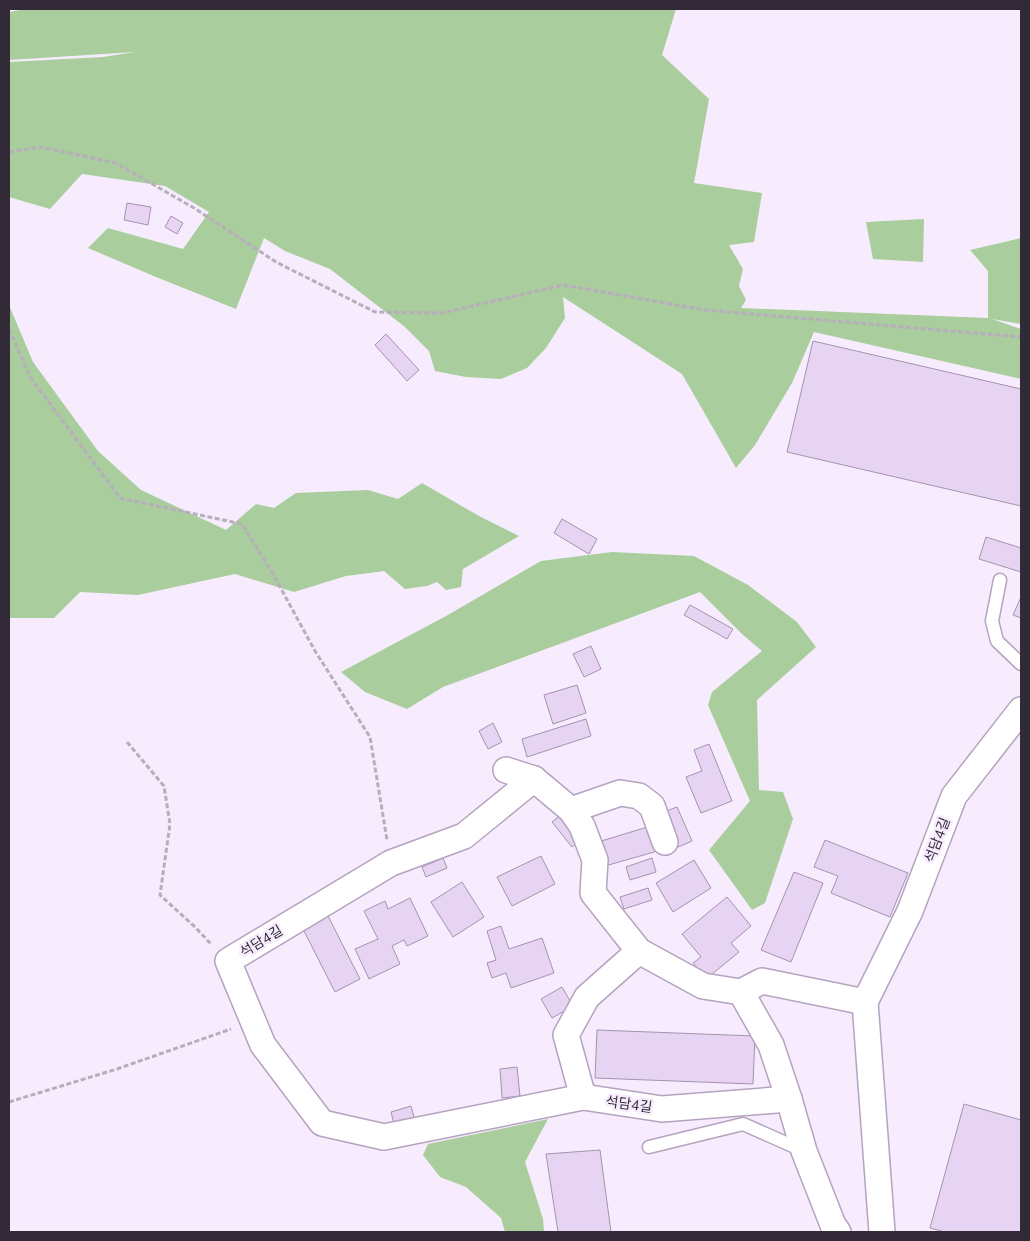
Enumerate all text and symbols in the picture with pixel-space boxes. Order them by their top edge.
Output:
street label: 석담4길 [920,815,955,866]
street label: 석담4길 [236,921,286,962]
street label: 석담4길 [604,1092,654,1117]

